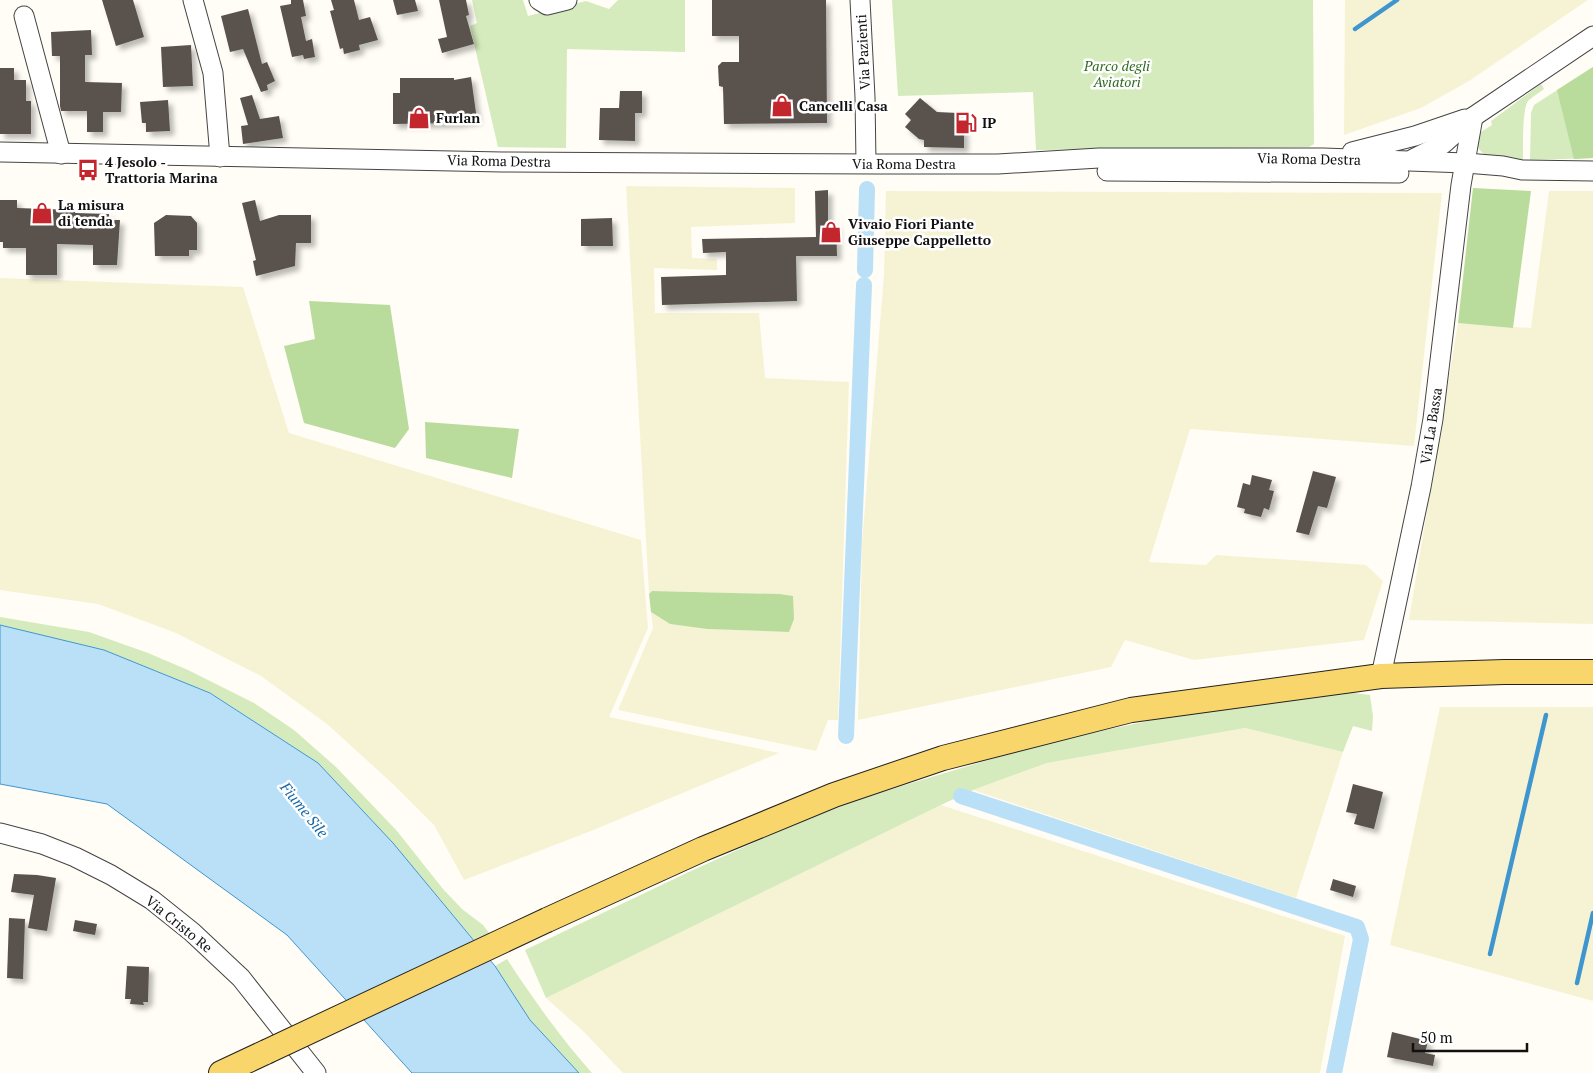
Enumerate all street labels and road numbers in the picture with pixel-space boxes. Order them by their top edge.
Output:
street label: Via Pazienti [851,14,874,90]
street label: Via Roma Destra [1257,148,1361,169]
street label: Via Roma Destra [447,150,551,171]
street label: Via Roma Destra [852,154,956,173]
street label: Via La Bassa [1415,386,1446,466]
street label: Via Cristo Re [142,891,217,956]

